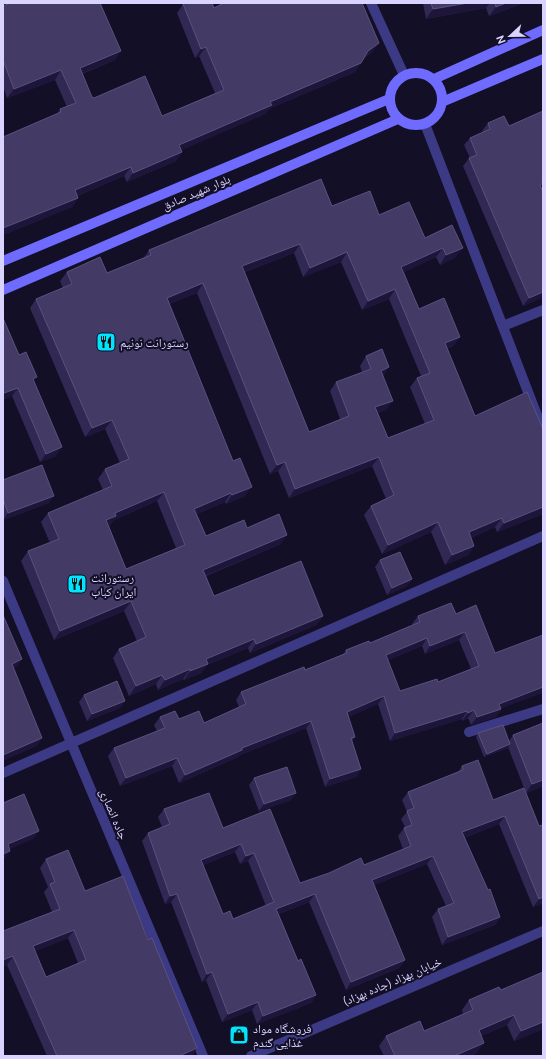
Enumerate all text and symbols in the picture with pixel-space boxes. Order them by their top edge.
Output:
north arrow [490,16,530,56]
text: N [494,34,508,46]
street label: بلوار شهید صادق [160,172,232,213]
restaurant icon: رستورانت نونیم [95,331,117,353]
place label: رستورانت نونیم [120,336,189,351]
place label: رستورانت ایران کباب [91,571,136,599]
restaurant icon: رستورانت ایران کباب [66,573,88,595]
street label: جاده انصاری [96,787,131,842]
street label: خیابان بهزاد (جاده بهزاد) [341,954,444,1009]
place label: فروشگاه مواد غذایی گندم [253,1022,312,1051]
shop icon: فروشگاه مواد غذایی گندم [228,1024,250,1046]

